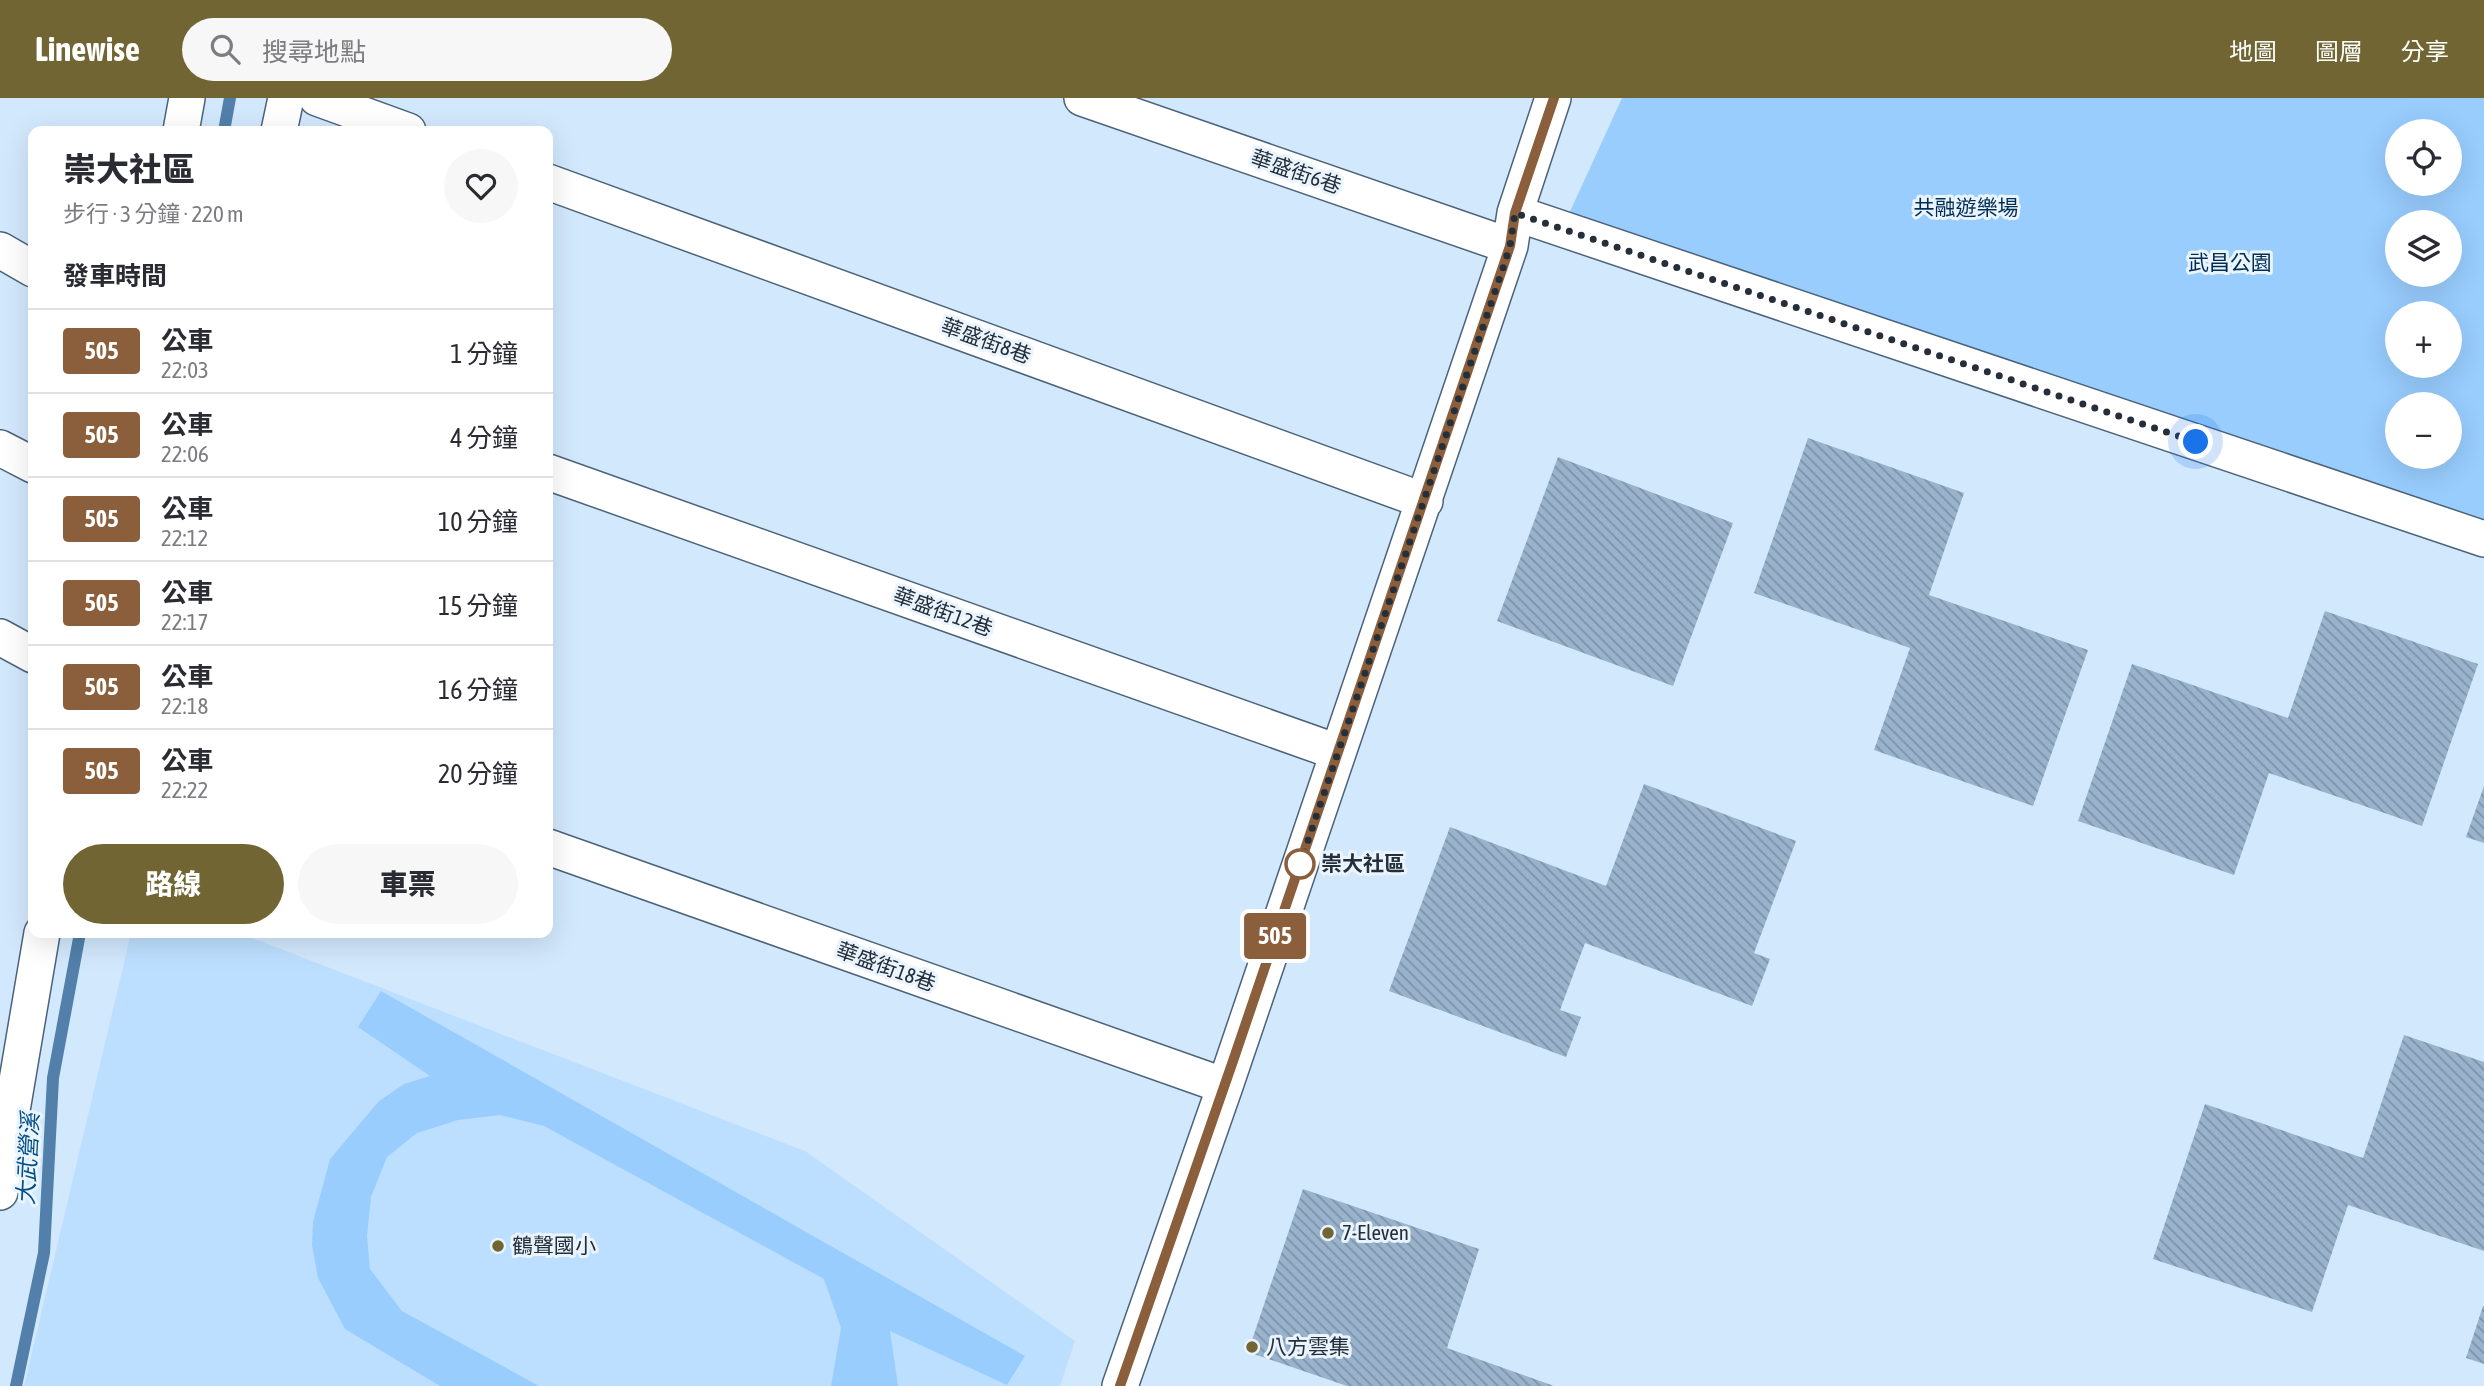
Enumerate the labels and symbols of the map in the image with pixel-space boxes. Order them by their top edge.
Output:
street label: 華盛街6巷 [1248,144,1345,198]
park label: 共融遊樂場 [1914,195,2019,219]
park label: 武昌公園 [2188,250,2272,274]
street label: 華盛街8巷 [938,313,1035,367]
your location [2178,424,2213,459]
street label: 華盛街12巷 [890,582,996,640]
marker: 崇大社區 [1285,849,1315,879]
place label: 崇大社區 [1321,851,1405,875]
line badge: 505 [1235,913,1315,959]
street label: 華盛街18巷 [833,937,939,995]
water label: 大武營溪 [13,1109,44,1206]
place label: 7-Eleven [1342,1220,1409,1244]
marker: 7-Eleven [1320,1225,1336,1241]
place label: 鶴聲國小 [512,1233,596,1257]
marker: 鶴聲國小 [490,1238,506,1254]
place label: 八方雲集 [1266,1334,1350,1358]
marker: 八方雲集 [1244,1339,1260,1355]

